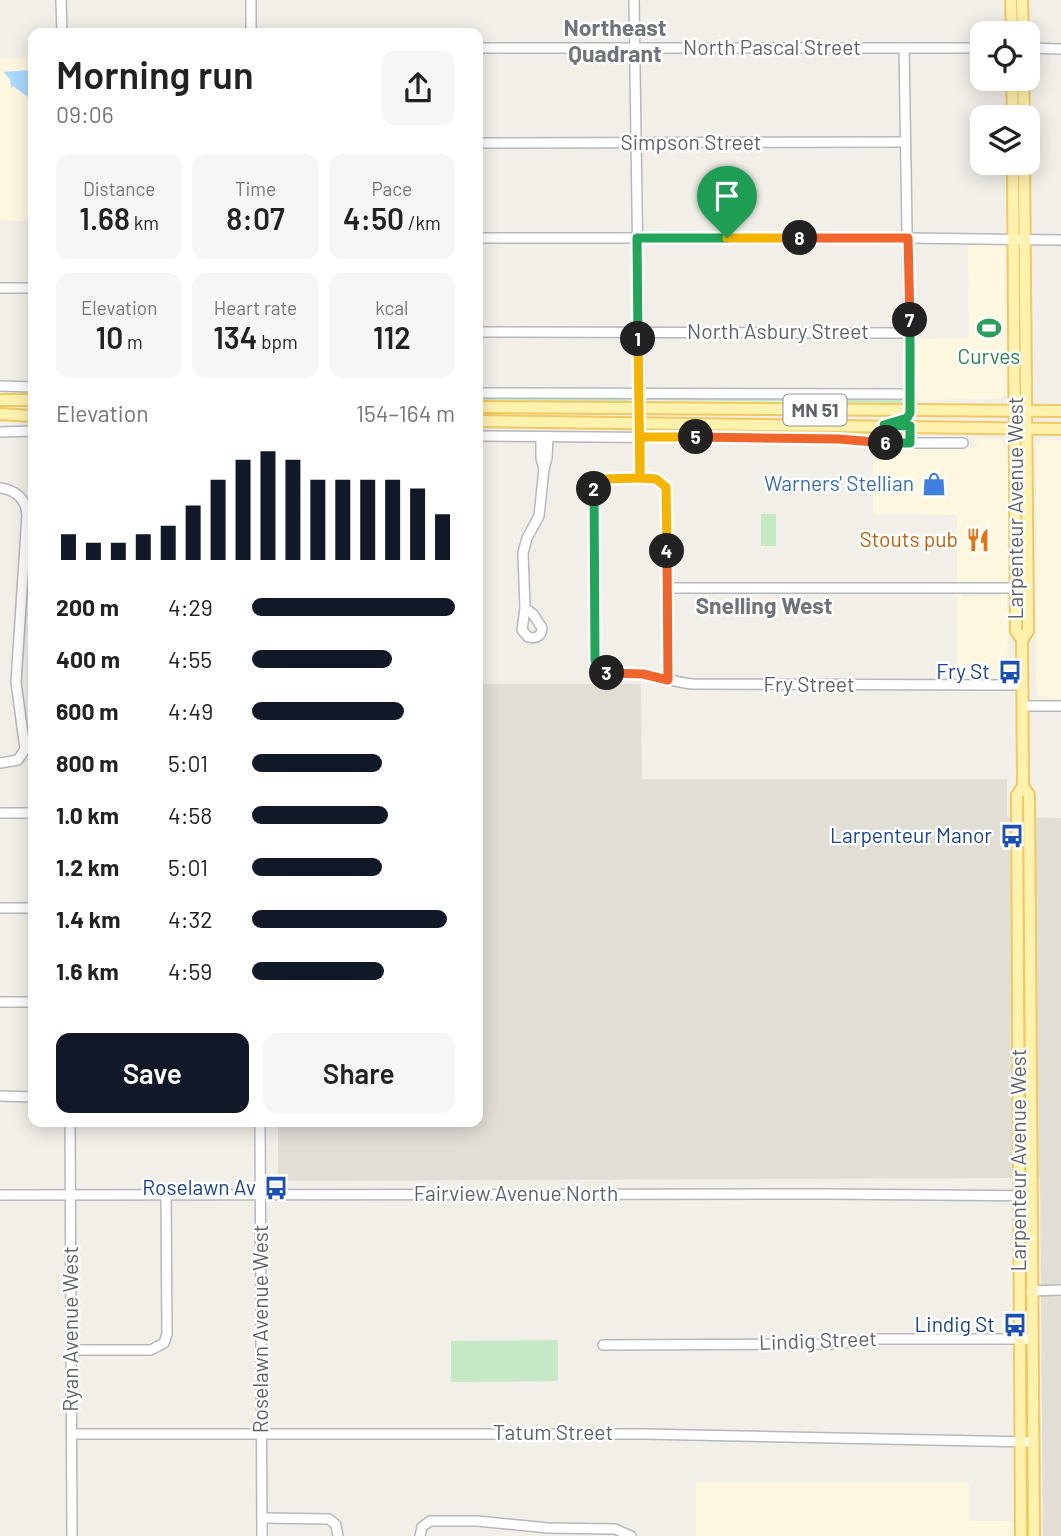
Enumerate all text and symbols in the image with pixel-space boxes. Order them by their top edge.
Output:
district label: Northeast Quadrant [563,13,667,67]
map controls [970,21,1040,175]
button: locate [970,21,1040,91]
street label: North Pascal Street [683,34,861,59]
text: Morning run [56,51,254,97]
button: share [381,51,455,125]
text: 09:06 [56,100,114,128]
button: layers [970,105,1040,175]
street label: Simpson Street [621,129,761,154]
pin [697,166,757,238]
text: Distance [83,177,155,200]
text: Time [235,177,276,200]
text: Pace [371,177,412,200]
icon: arrive [708,177,746,215]
text: 1.68 [79,200,130,236]
text: 8:07 [226,200,285,236]
text: 4:50 [343,200,404,236]
text: km [130,211,159,234]
text: /km [404,211,441,234]
pin: 8 [782,220,818,256]
text: 8 [794,226,805,249]
text: Elevation [81,296,157,319]
text: Heart rate [214,296,297,319]
text: kcal [375,296,408,319]
pin: 7 [892,302,928,338]
text: 7 [905,308,914,331]
sports icon: Curves [975,314,1003,342]
street label: North Asbury Street [687,318,869,343]
text: 10 [96,319,123,355]
text: 134 [213,319,257,355]
text: 112 [373,319,411,355]
pin: 1 [620,322,656,356]
text: 1 [634,327,641,350]
text: m [123,330,143,353]
text: bpm [257,330,298,353]
place label: Curves [958,343,1020,368]
road number: MN 51 [784,394,846,426]
street label: Larpenteur Avenue West [1002,397,1027,619]
text: Elevation [56,399,149,427]
text: 154–164 m [356,399,455,427]
pin: 5 [678,420,714,454]
text: 5 [690,425,701,448]
pin: 6 [868,426,903,460]
text: 6 [880,431,891,454]
place label: Warners' Stellian [764,470,914,495]
shop icon: Warners' Stellian [920,470,948,498]
pin: 2 [576,472,612,506]
text: 2 [588,477,599,500]
place label: Stouts pub [859,526,958,551]
restaurant icon: Stouts pub [964,526,992,554]
pin: 4 [650,534,684,568]
text: 4 [661,539,672,562]
district label: Snelling West [695,591,833,619]
text: 200 m [56,593,119,621]
text: 4:29 [168,593,213,621]
text: 400 m [56,645,120,673]
text: 4:55 [168,645,212,673]
pin: 3 [590,656,624,690]
place label: Fry St [936,658,990,683]
bus stop icon: Fry St [996,658,1024,686]
text: 3 [601,661,612,684]
street label: Fry Street [763,671,855,696]
text: 600 m [56,697,118,725]
text: 4:49 [168,697,213,725]
text: 800 m [56,749,118,777]
text: 5:01 [168,749,208,777]
text: 1.0 km [56,801,119,829]
text: 4:58 [168,801,212,829]
place label: Larpenteur Manor [830,822,992,847]
bus stop icon: Larpenteur Manor [998,822,1026,850]
text: 1.2 km [56,853,119,881]
text: 5:01 [168,853,208,881]
text: 1.4 km [56,905,120,933]
text: 4:32 [168,905,213,933]
text: 1.6 km [56,957,119,985]
text: 4:59 [168,957,212,985]
button: Save [56,1033,249,1113]
button: Share [263,1033,455,1113]
street label: Larpenteur Avenue West [1005,1049,1030,1271]
place label: Roselawn Av [142,1174,256,1199]
bus stop icon: Roselawn Av [262,1174,290,1202]
street label: Fairview Avenue North [414,1180,618,1205]
street label: Roselawn Avenue West [247,1225,272,1433]
street label: Ryan Avenue West [57,1246,82,1412]
place label: Lindig St [914,1311,995,1336]
bus stop icon: Lindig St [1001,1311,1029,1339]
street label: Lindig Street [759,1325,877,1354]
street label: Tatum Street [493,1419,613,1444]

